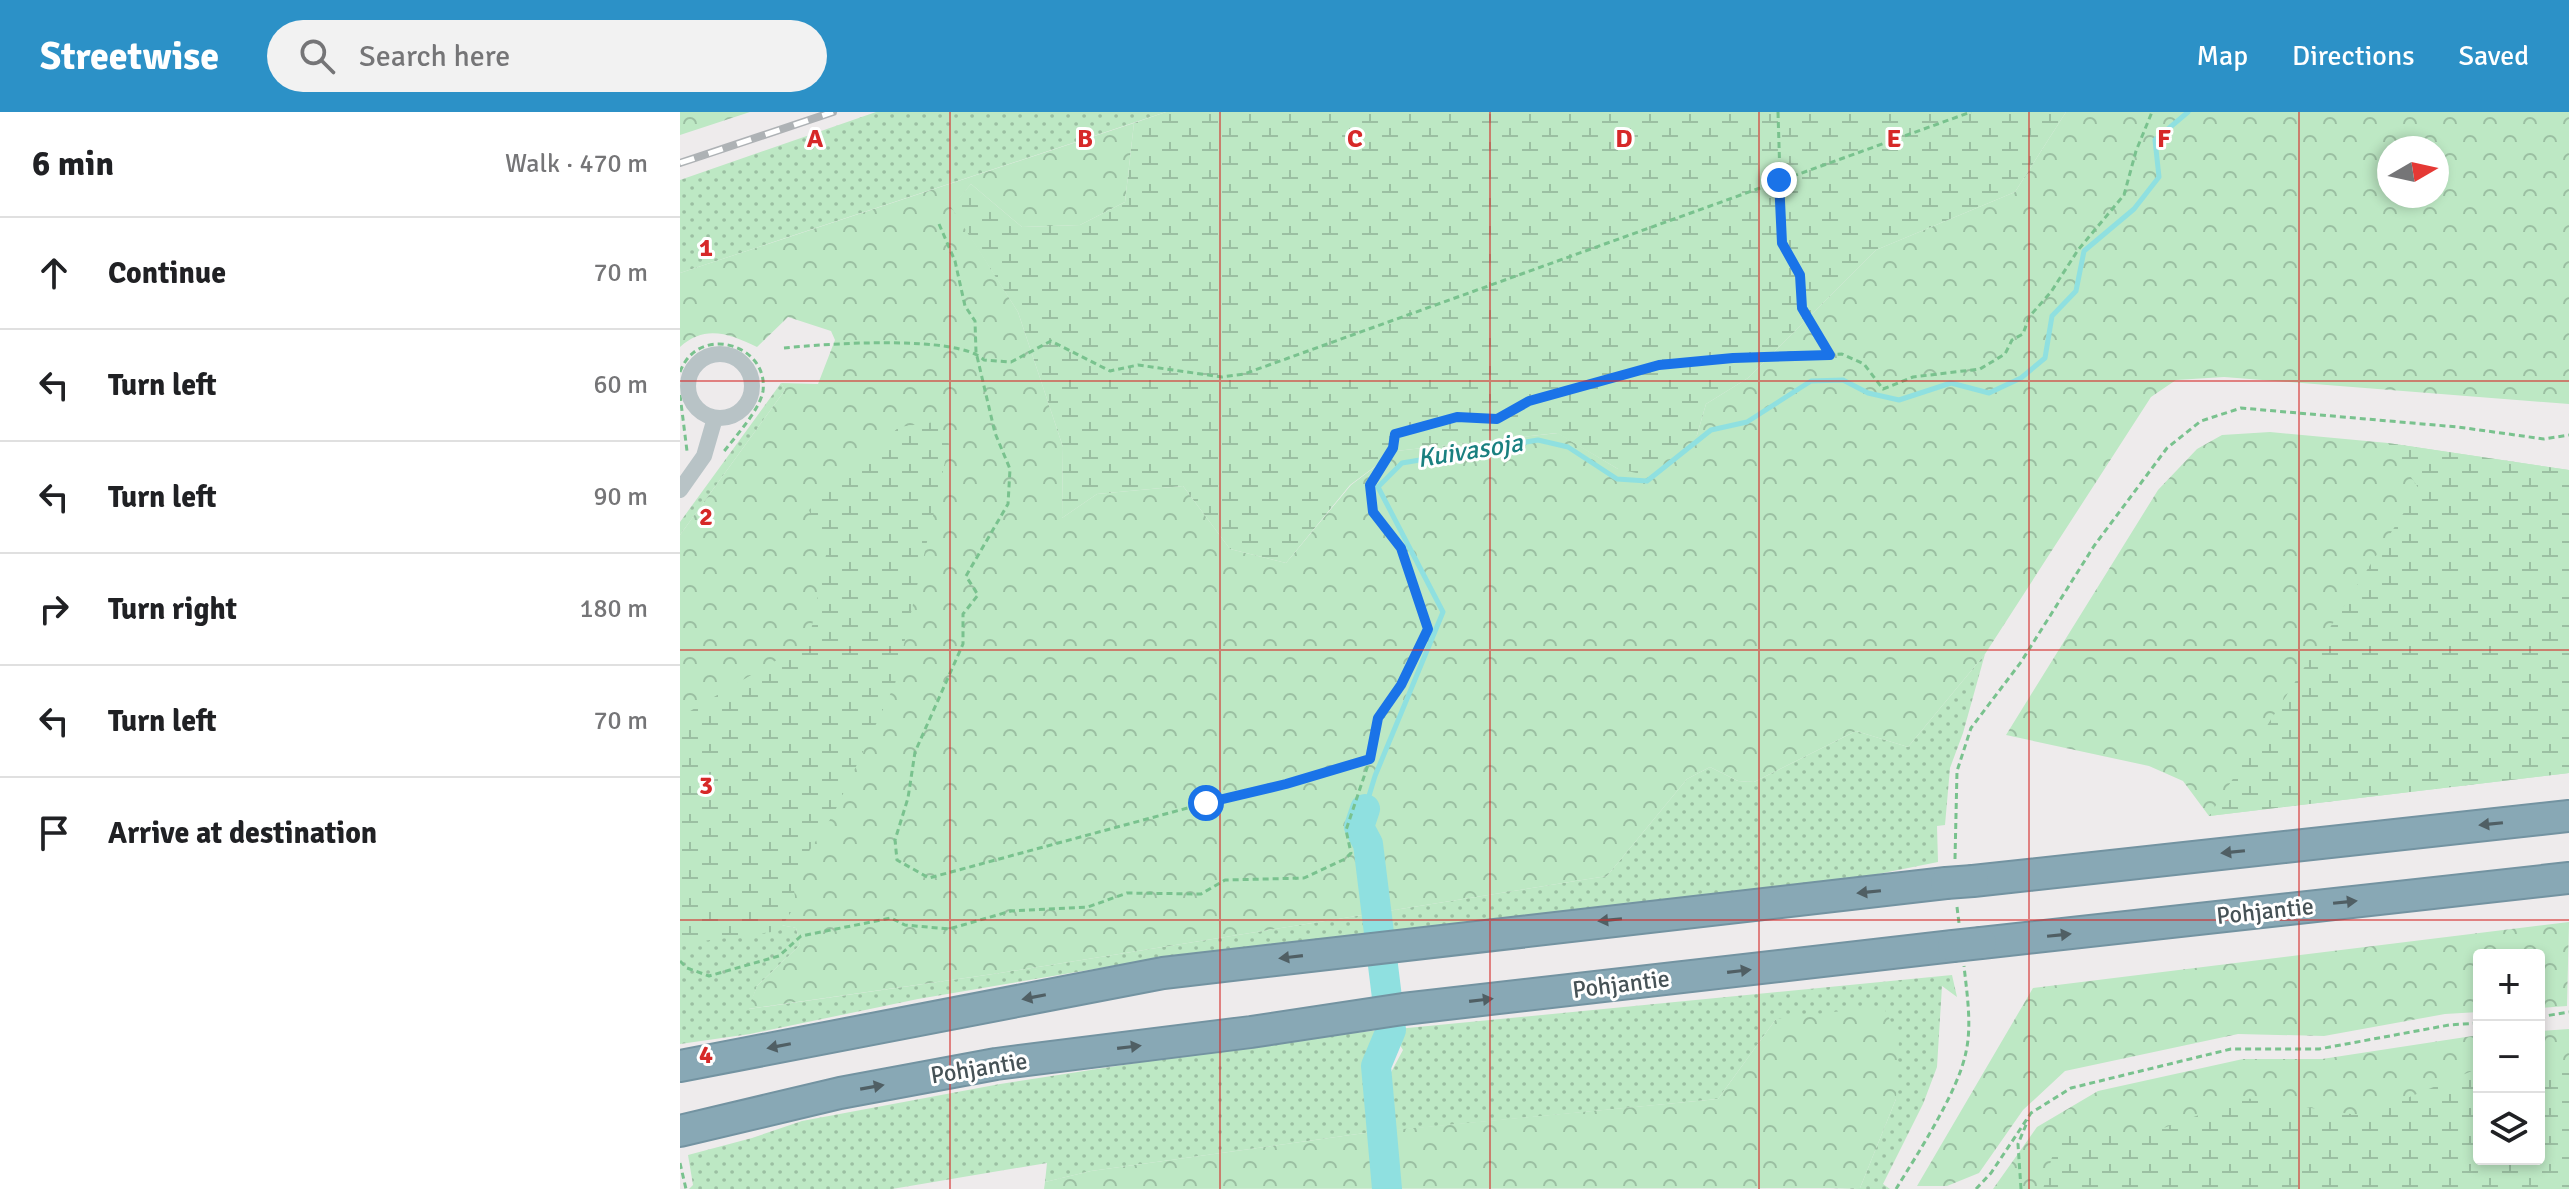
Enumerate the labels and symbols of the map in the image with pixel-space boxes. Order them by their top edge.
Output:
text: A [807,123,824,155]
text: B [1077,123,1093,155]
text: C [1347,123,1363,155]
text: D [1615,123,1633,155]
text: E [1887,123,1901,155]
text: F [2157,123,2171,155]
north arrow [2377,136,2449,208]
route end [1761,162,1797,198]
text: 1 [699,232,713,264]
water label: Kuivasoja [1415,427,1526,475]
text: 2 [699,501,713,533]
text: 3 [699,770,713,802]
route start [1188,785,1224,821]
one-way arrow [2479,818,2504,831]
one-way arrow [2220,846,2245,859]
one-way arrow [1856,885,1881,898]
street label: Pohjantie [2215,891,2315,931]
one-way arrow [2333,895,2358,908]
one-way arrow [1598,914,1623,927]
one-way arrow [2047,928,2072,941]
one-way arrow [1278,951,1303,964]
street label: Pohjantie [1571,963,1671,1005]
one-way arrow [1727,964,1752,977]
one-way arrow [1021,992,1046,1004]
one-way arrow [1469,994,1494,1007]
text: 4 [699,1039,713,1071]
one-way arrow [766,1040,791,1052]
one-way arrow [1117,1040,1142,1053]
street label: Pohjantie [928,1046,1030,1090]
one-way arrow [860,1080,885,1092]

